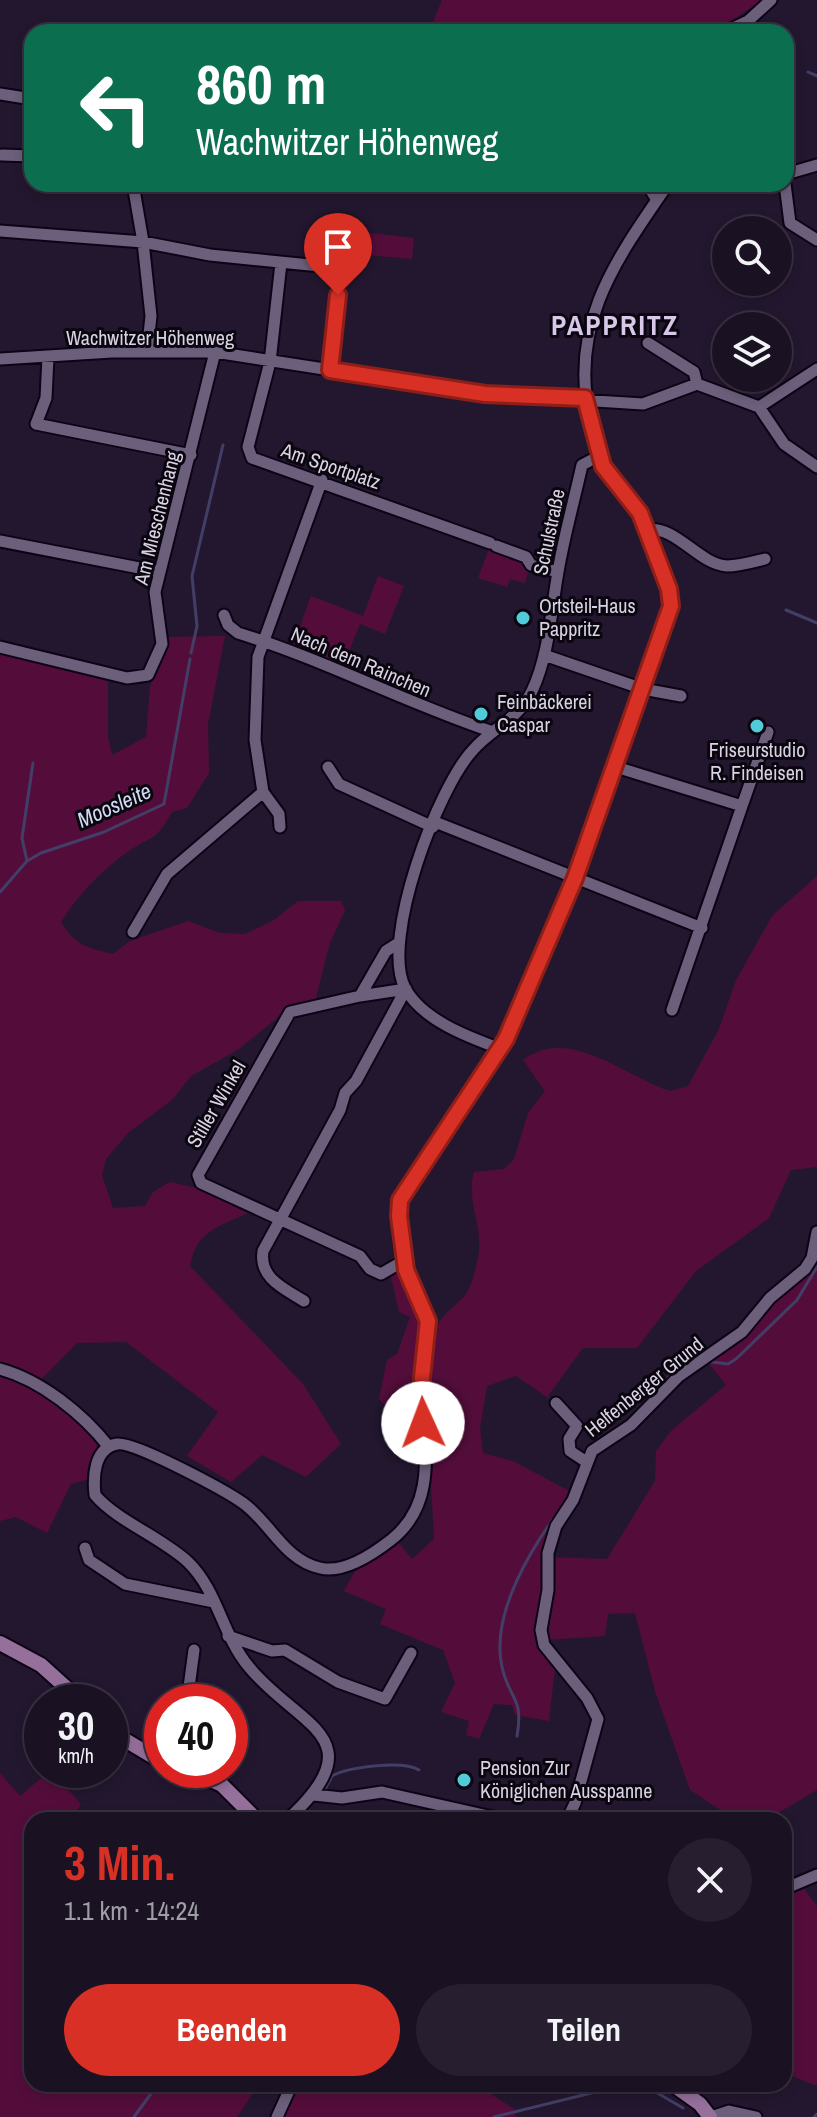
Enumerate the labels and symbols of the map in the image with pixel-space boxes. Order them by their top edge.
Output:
pin [304,213,372,295]
district label: PAPPRITZ [551,306,679,344]
street label: Wachwitzer Höhenweg [66,324,234,351]
street label: Am Sportplatz [277,436,384,495]
street label: Am Mieschenhang [127,448,186,588]
street label: Schulstraße [526,486,571,577]
place label: Ortsteil-Haus Pappritz [539,592,636,642]
marker: Ortsteil-Haus Pappritz [514,609,532,627]
street label: Nach dem Rainchen [287,620,435,703]
place label: Feinbäckerei Caspar [497,688,592,738]
marker: Feinbäckerei Caspar [472,705,490,723]
marker: Friseurstudio R. Findeisen [748,717,766,735]
place label: Friseurstudio R. Findeisen [709,736,805,786]
water label: Moosleite [72,775,156,835]
street label: Stiller Winkel [180,1055,251,1152]
street label: Helfenberger Grund [579,1331,709,1443]
position arrow [381,1381,465,1465]
speed limit sign: 40 [144,1684,248,1788]
place label: Pension Zur Königlichen Ausspanne [480,1754,652,1804]
marker: Pension Zur Königlichen Ausspanne [455,1771,473,1789]

